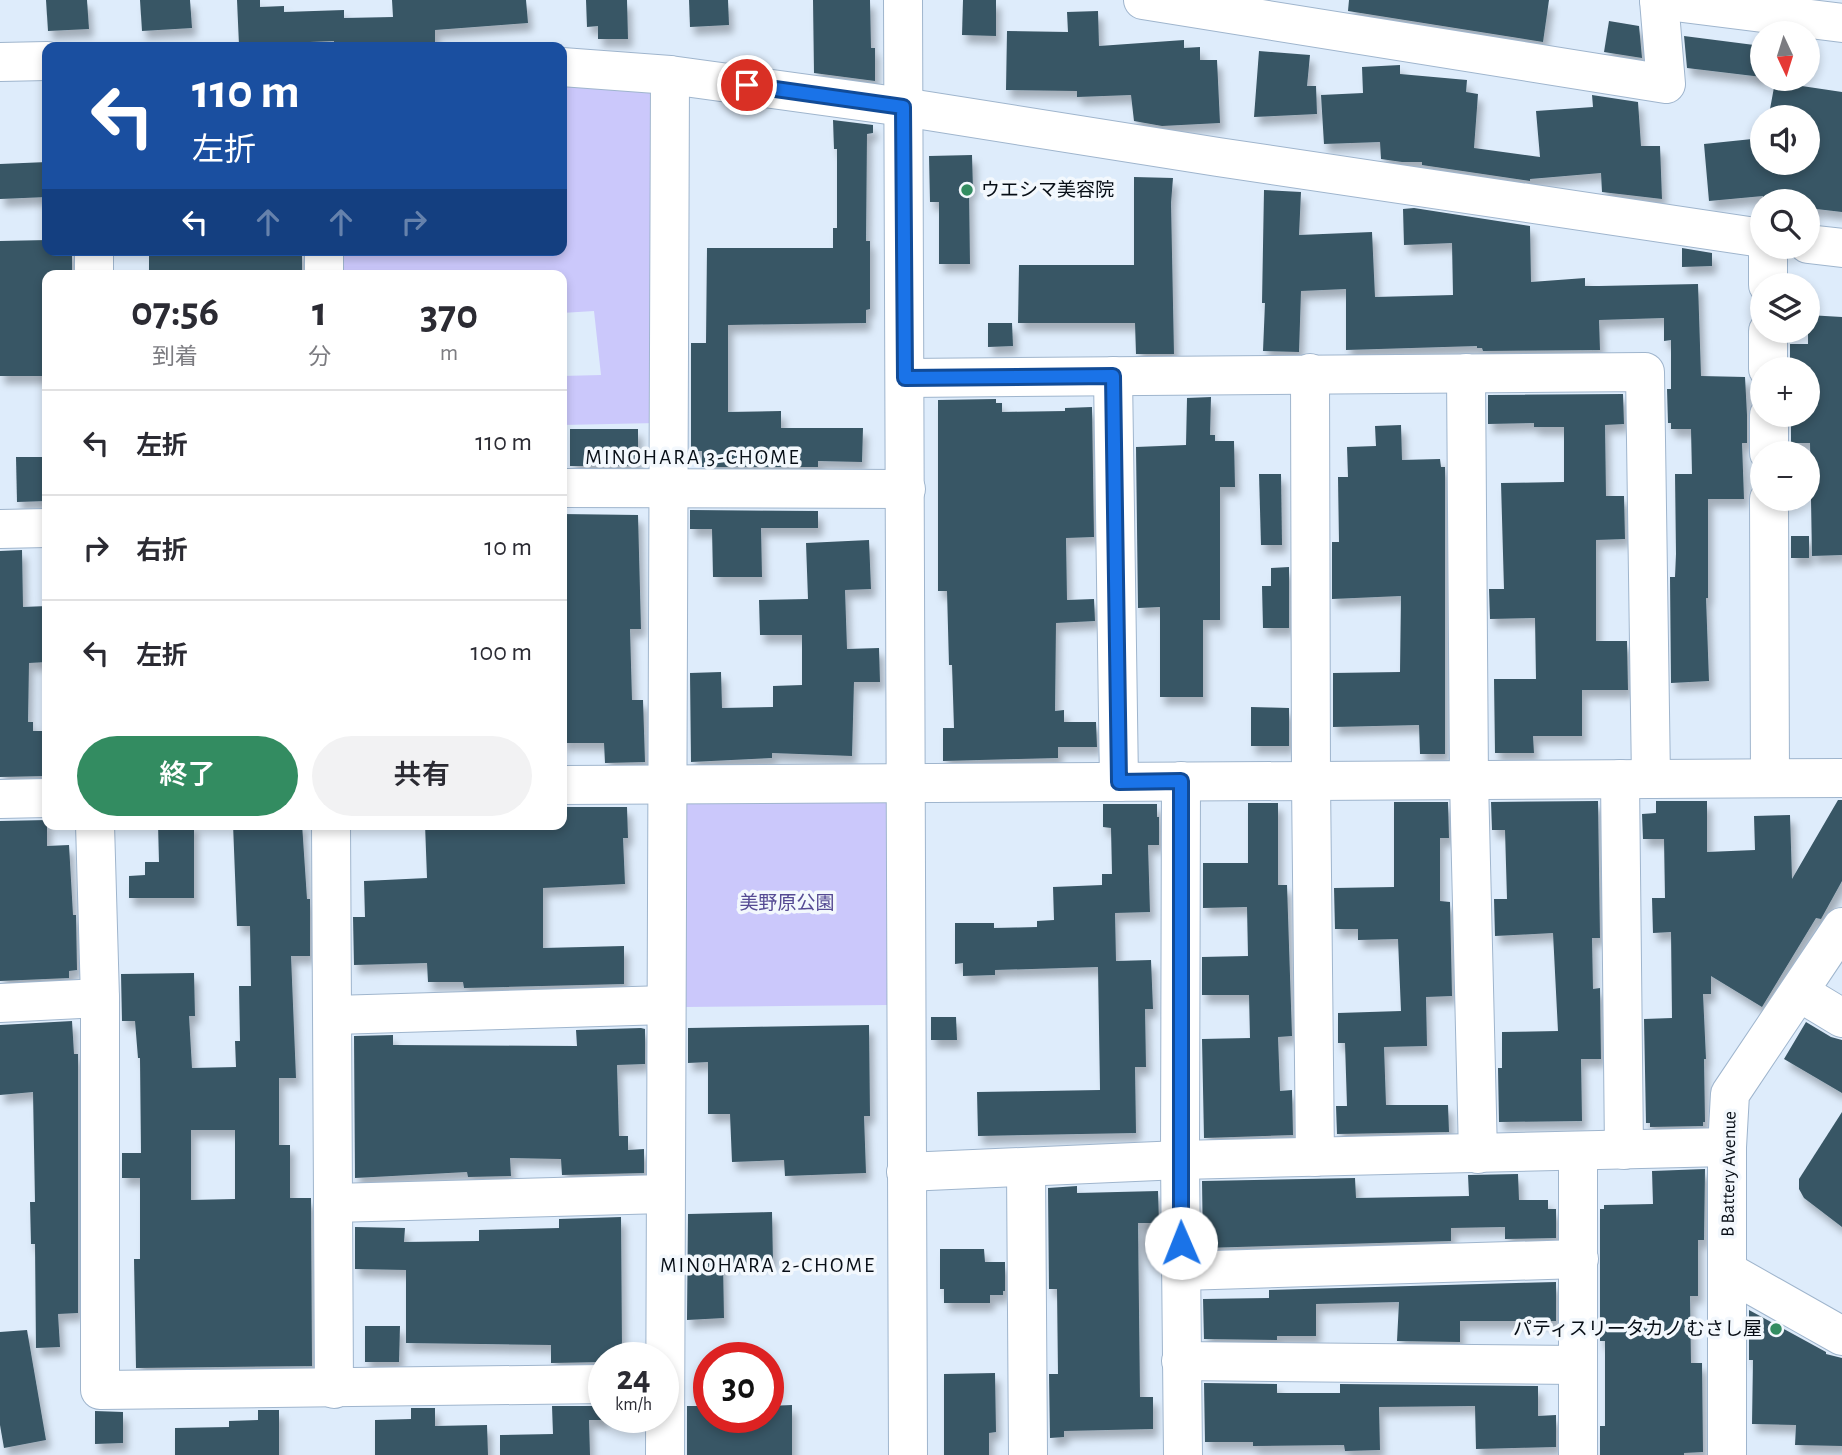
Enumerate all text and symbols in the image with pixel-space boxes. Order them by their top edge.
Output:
north arrow [1750,21,1820,91]
map controls [1750,21,1820,511]
pin [717,55,777,115]
icon: arrive [728,66,766,104]
text: 110 m [192,68,300,117]
icon: left [77,70,168,161]
button: sound [1750,105,1820,175]
text: 左折 [192,134,256,166]
place label: ウエシマ美容院 [981,180,1114,200]
marker: ウエシマ美容院 [959,182,975,198]
button: search [1750,189,1820,259]
icon: left [176,203,214,241]
icon: ahead [249,203,287,241]
icon: ahead [322,203,360,241]
icon: right [395,203,433,241]
button: layers [1750,273,1820,343]
text: 07:56 [131,291,219,333]
text: 1 [312,291,327,333]
text: 370 [420,294,478,336]
text: m [440,342,458,365]
text: 到着 [152,346,198,369]
text: 分 [308,346,331,369]
button: + [1750,357,1820,427]
icon: left [77,424,115,462]
text: 110 m [475,429,532,455]
text: 左折 [136,433,188,459]
button: − [1750,441,1820,511]
district label: MINOHARA 3-CHOME [585,447,801,468]
icon: right [77,529,115,567]
text: 10 m [484,534,532,560]
text: 右折 [136,538,188,564]
icon: left [77,634,115,672]
text: 100 m [471,639,532,665]
text: 左折 [136,643,188,669]
button: 終了 [77,736,298,816]
button: 共有 [312,736,532,816]
park label: 美野原公園 [739,893,835,913]
street label: B Battery Avenue [1718,1111,1740,1237]
position arrow [1144,1206,1218,1280]
district label: MINOHARA 2-CHOME [660,1255,876,1276]
place label: パティスリータカノ むさし屋 [1513,1319,1762,1339]
marker: パティスリータカノ むさし屋 [1768,1321,1784,1337]
speed limit sign: 30 [693,1342,784,1433]
text: 24 [616,1361,651,1396]
text: km/h [615,1396,652,1414]

